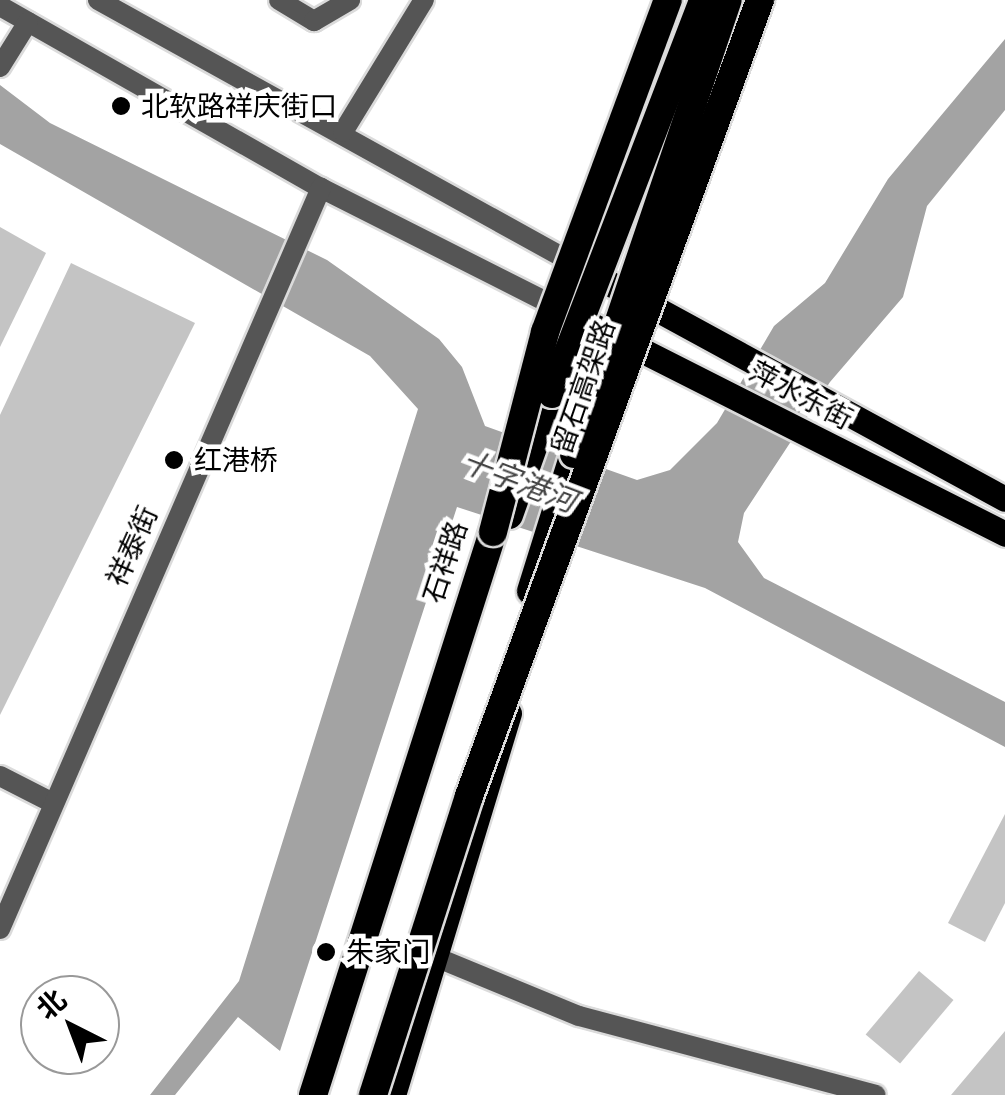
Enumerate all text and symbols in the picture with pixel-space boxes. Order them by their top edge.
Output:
place label: 北软路祥庆街口 [141,89,337,123]
marker: 北软路祥庆街口 [110,95,132,117]
street label: 留石高架路 [544,315,622,459]
street label: 萍水东街 [744,354,858,436]
place label: 红港桥 [194,443,278,477]
water label: 十字港河 [457,443,581,519]
marker: 红港桥 [163,449,185,471]
street label: 祥泰街 [100,501,164,591]
street label: 石祥路 [416,517,474,607]
place label: 朱家门 [346,935,430,969]
marker: 朱家门 [315,941,337,963]
north arrow [20,975,120,1075]
text: 北 [26,978,76,1029]

